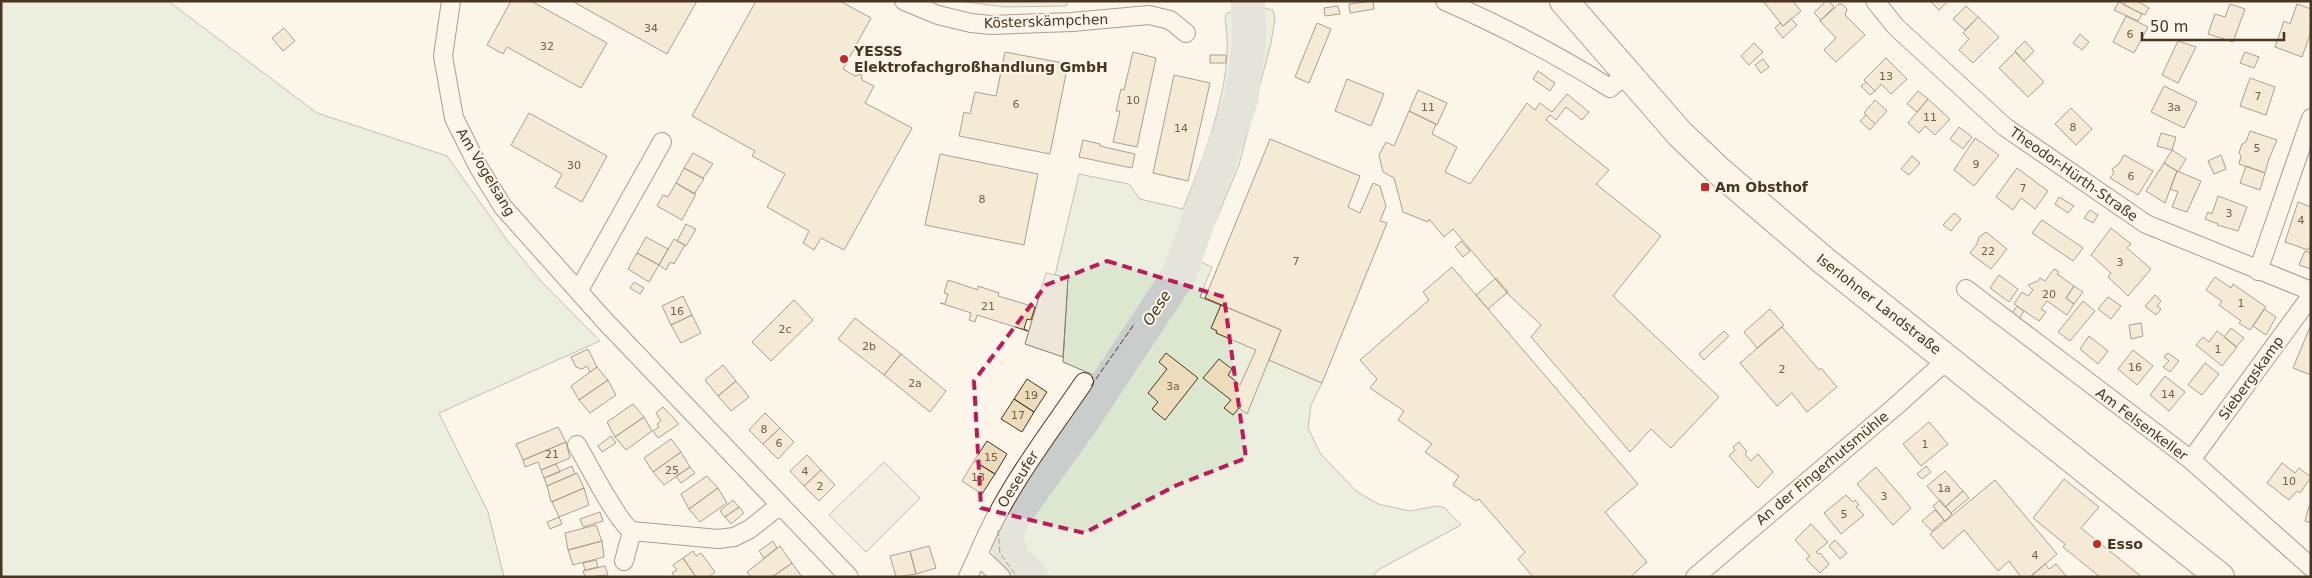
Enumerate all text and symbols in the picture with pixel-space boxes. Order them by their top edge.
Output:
scale bar [2142,10,2284,42]
street label: Kösterskämpchen [983,11,1109,31]
text: 50 m [2150,18,2188,36]
house number: 34 [644,22,658,35]
house number: 6 [2127,28,2134,41]
house number: 32 [540,40,554,53]
place label: YESSS Elektrofachgroßhandlung GmbH [853,43,1108,75]
marker: YESSS Elektrofachgroßhandlung GmbH [838,53,850,65]
house number: 13 [1879,70,1893,83]
house number: 7 [2255,90,2262,103]
house number: 10 [1126,94,1140,107]
house number: 6 [1013,98,1020,111]
house number: 11 [1421,101,1435,114]
house number: 3a [2167,101,2181,114]
house number: 11 [1923,111,1937,124]
house number: 8 [2070,121,2077,134]
house number: 14 [1174,122,1188,135]
street label: Theodor-Hürth-Straße [2006,123,2141,224]
street label: Am Vogelsang [453,125,519,219]
house number: 5 [2254,142,2261,155]
house number: 9 [1973,158,1980,171]
house number: 30 [567,159,581,172]
house number: 6 [2128,170,2135,183]
place label: Am Obsthof [1715,179,1809,195]
marker: Am Obsthof [1699,181,1711,193]
house number: 7 [2020,182,2027,195]
house number: 8 [979,193,986,206]
house number: 3 [2226,207,2233,220]
house number: 4 [2298,214,2305,227]
house number: 22 [1981,245,1995,258]
street label: Iserlohner Landstraße [1814,250,1944,358]
house number: 7 [1293,255,1300,268]
house number: 3 [2117,256,2124,269]
water label: Oese [1139,287,1175,329]
house number: 20 [2042,288,2056,301]
house number: 1 [2238,297,2245,310]
house number: 21 [981,300,995,313]
house number: 16 [670,305,684,318]
house number: 2c [778,323,792,336]
street label: Siebergskamp [2215,333,2287,423]
house number: 2b [862,340,876,353]
house number: 1 [2215,343,2222,356]
house number: 16 [2128,361,2142,374]
house number: 2 [1779,363,1786,376]
house number: 2a [908,377,922,390]
house number: 3a [1166,380,1180,393]
street label: Am Felsenkeller [2093,384,2191,464]
house number: 14 [2161,388,2175,401]
house number: 19 [1024,389,1038,402]
street label: An der Fingerhutsmühle [1753,408,1891,528]
house number: 17 [1011,409,1025,422]
house number: 8 [761,423,768,436]
house number: 6 [776,437,783,450]
house number: 1 [1922,438,1929,451]
house number: 21 [545,448,559,461]
street label: Oeseufer [994,448,1042,510]
house number: 15 [984,451,998,464]
house number: 25 [665,464,679,477]
house number: 4 [802,465,809,478]
house number: 13 [971,471,985,484]
house number: 10 [2282,475,2296,488]
house number: 2 [817,480,824,493]
house number: 1a [1937,482,1951,495]
house number: 3 [1881,490,1888,503]
house number: 5 [1841,508,1848,521]
place label: Esso [2107,536,2143,552]
marker: Esso [2091,538,2103,550]
house number: 4 [2032,549,2039,562]

